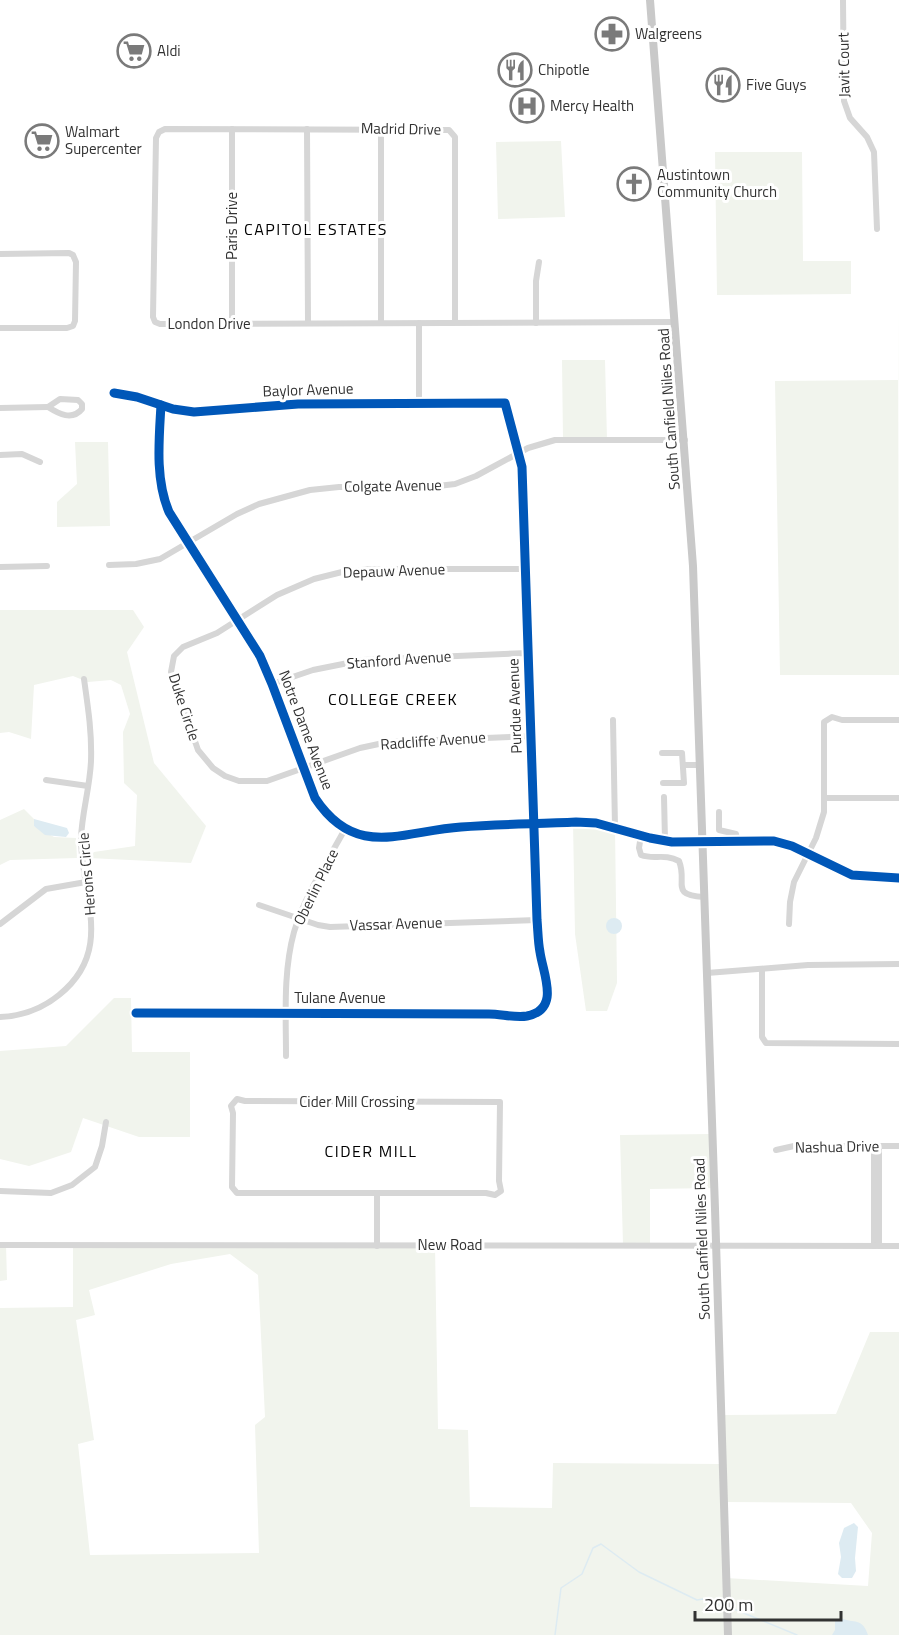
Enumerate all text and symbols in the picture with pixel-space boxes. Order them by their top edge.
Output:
pharmacy icon: Walgreens [594,16,630,52]
place label: Walgreens [635,22,702,45]
street label: Javit Court [831,31,856,98]
supermarket icon: Aldi [116,33,152,69]
place label: Aldi [157,39,181,62]
restaurant icon: Chipotle [497,52,533,88]
place label: Chipotle [538,58,590,81]
restaurant icon: Five Guys [705,67,741,103]
place label: Five Guys [746,73,806,96]
hospital icon: Mercy Health [509,88,545,124]
place label: Mercy Health [550,94,634,117]
street label: Madrid Drive [361,116,441,141]
place label: Walmart Supercenter [65,120,142,160]
supermarket icon: Walmart Supercenter [24,123,60,159]
place label: Austintown Community Church [657,163,777,203]
church icon: Austintown Community Church [616,166,652,202]
street label: Paris Drive [220,192,243,260]
district label: CAPITOL ESTATES [244,217,388,241]
street label: London Drive [167,312,251,335]
street label: South Canfield Niles Road [651,327,686,491]
street label: Baylor Avenue [262,376,354,403]
street label: Colgate Avenue [344,473,442,498]
street label: Depauw Avenue [342,557,446,584]
street label: Stanford Avenue [346,644,452,675]
street label: Purdue Avenue [501,658,528,754]
street label: Notre Dame Avenue [273,667,340,793]
street label: Duke Circle [163,670,206,743]
district label: COLLEGE CREEK [328,687,458,711]
street label: Radcliffe Avenue [380,725,486,756]
street label: Herons Circle [71,832,102,916]
street label: Oberlin Place [287,845,344,929]
street label: Vassar Avenue [349,910,443,937]
street label: Tulane Avenue [294,986,386,1009]
street label: Cider Mill Crossing [299,1090,415,1113]
street label: Nashua Drive [795,1134,879,1159]
district label: CIDER MILL [325,1139,417,1163]
street label: South Canfield Niles Road [687,1158,716,1320]
street label: New Road [418,1233,482,1256]
scale bar [695,1584,840,1622]
text: 200 m [704,1591,753,1618]

